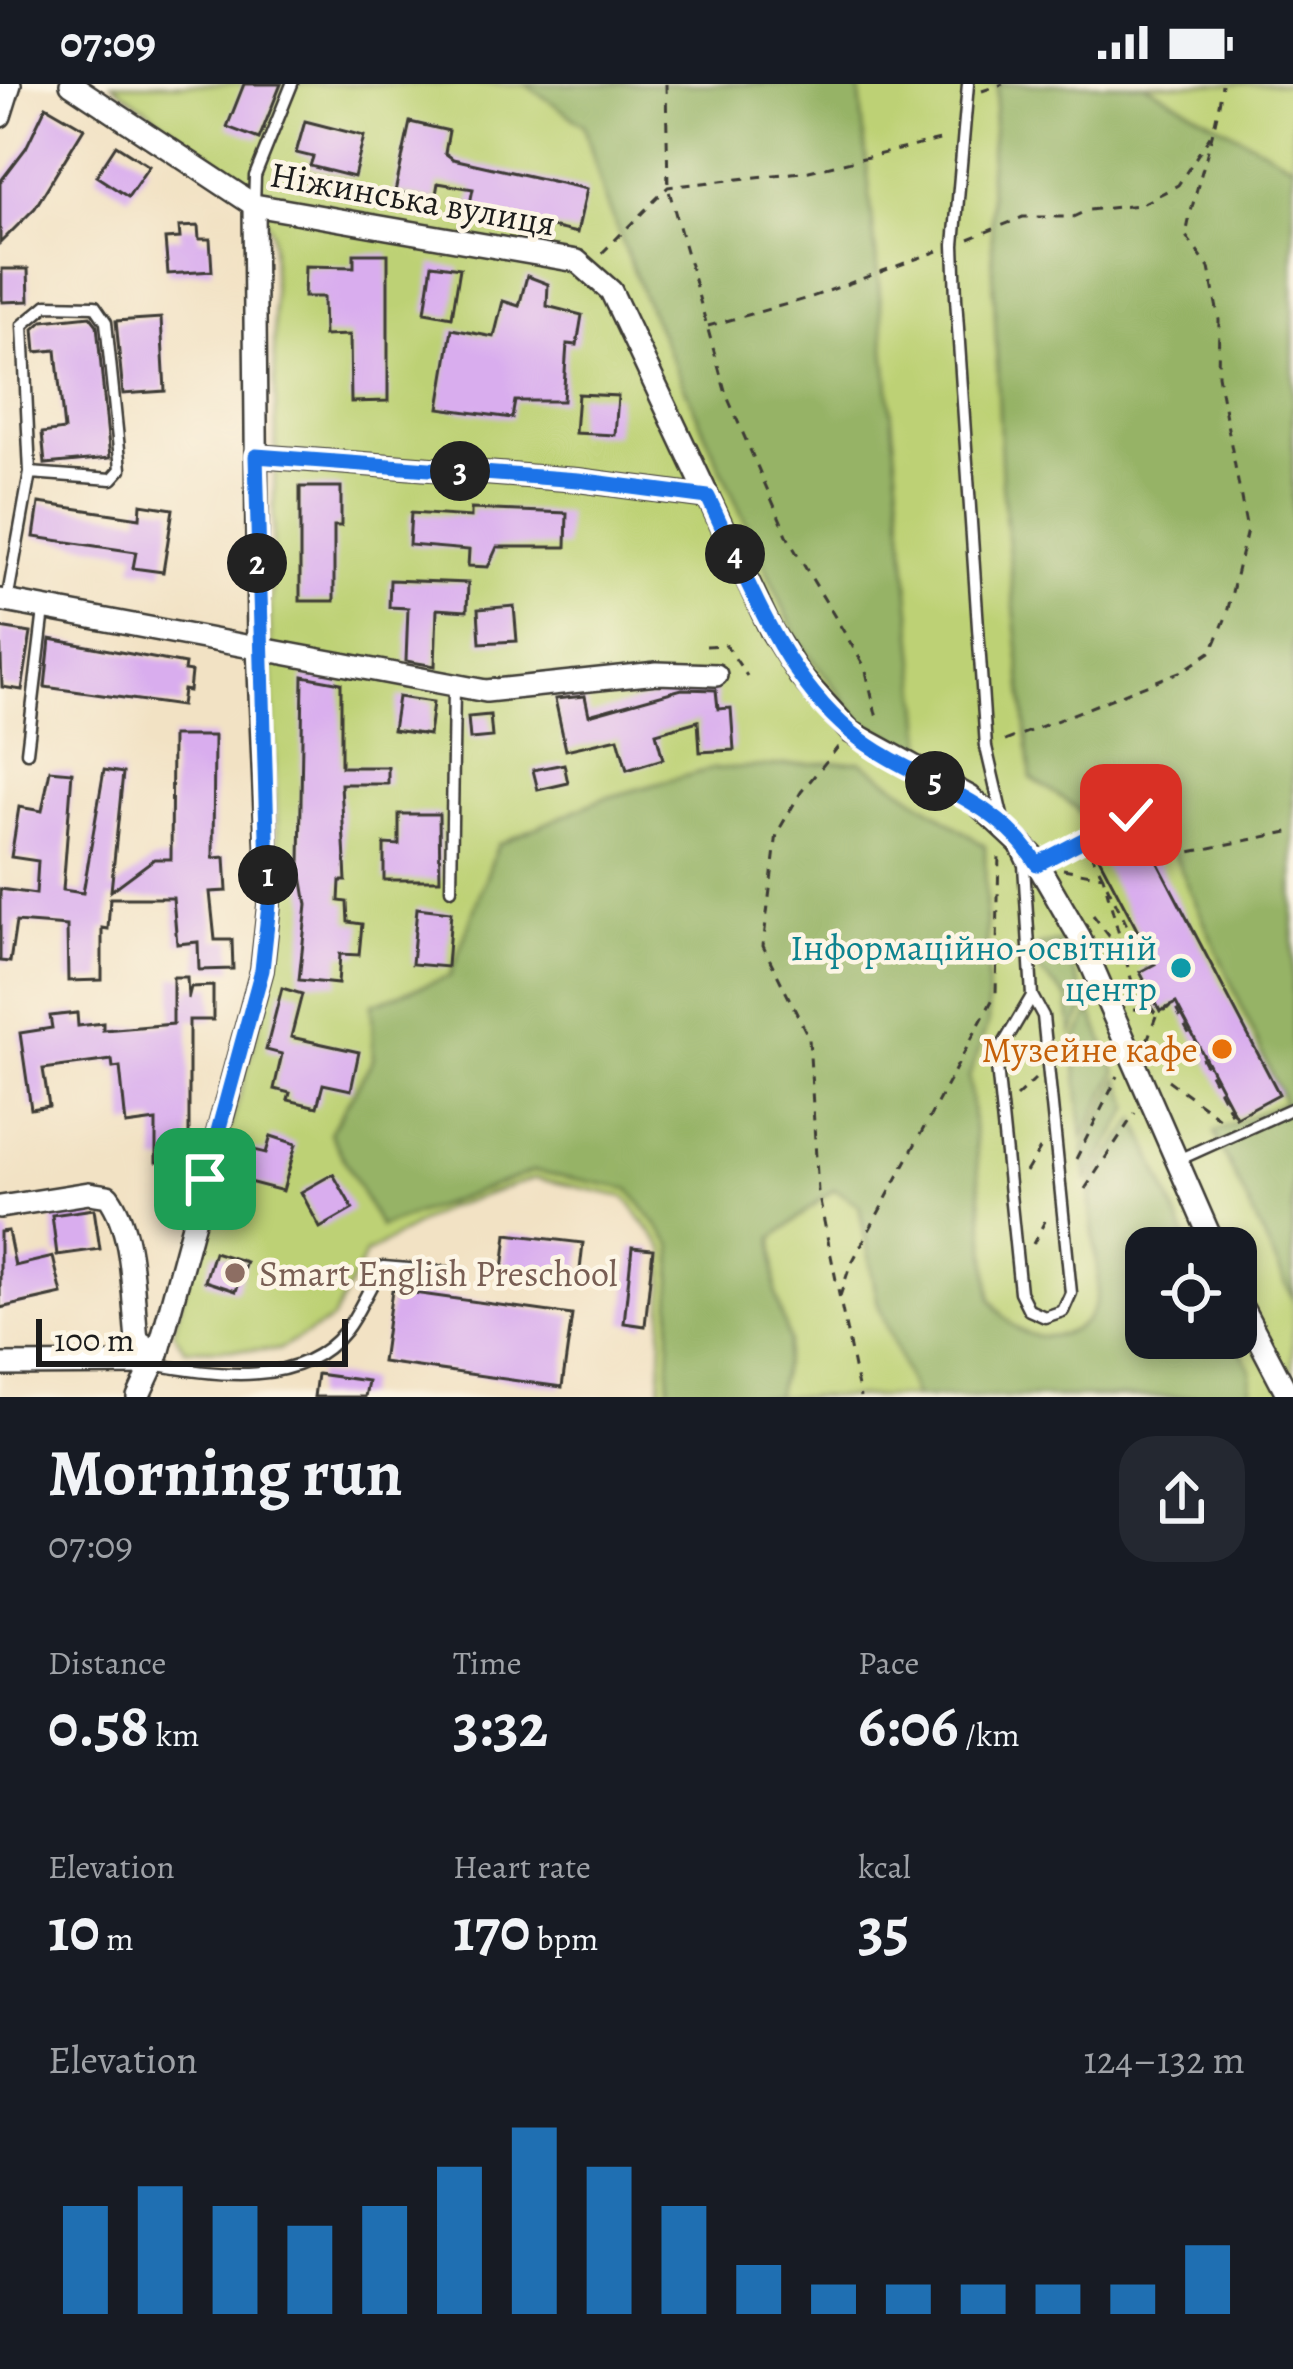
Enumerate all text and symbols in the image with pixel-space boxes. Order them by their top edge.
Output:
text: 07:09 [60,11,156,73]
street label: Ніжинська вулиця [266,149,559,248]
pin: 3 [430,441,490,501]
text: 3 [453,448,467,493]
pin: 4 [705,524,765,584]
text: 4 [727,531,743,576]
pin: 2 [227,533,287,593]
text: 2 [249,540,265,585]
pin: 5 [905,751,965,811]
text: 5 [928,758,942,803]
pin [1080,764,1182,866]
icon: check [1098,782,1164,848]
pin: 1 [238,845,298,905]
text: 1 [262,852,274,897]
place label: Інформаційно-освітній центр [790,923,1157,1013]
marker: Інформаційно-освітній центр [1168,955,1194,981]
place label: Музейне кафе [982,1025,1198,1074]
marker: Музейне кафе [1209,1036,1235,1062]
pin [154,1128,256,1230]
icon: arrive [172,1146,238,1212]
map controls [1125,1227,1257,1359]
button: locate [1125,1227,1257,1359]
place label: Smart English Preschool [259,1249,618,1298]
marker: Smart English Preschool [222,1260,248,1286]
scale bar [36,1313,348,1366]
text: 100 m [54,1317,134,1362]
text: Morning run [48,1428,403,1518]
button: share [1119,1436,1245,1562]
text: 07:09 [48,1518,133,1571]
text: Distance [48,1640,166,1685]
text: Time [453,1640,522,1685]
text: Pace [858,1640,919,1685]
text: 0.58 [48,1685,149,1767]
text: 3:32 [453,1685,548,1767]
text: 6:06 [858,1685,959,1767]
text: km [149,1712,200,1757]
text: /km [959,1712,1020,1757]
text: Elevation [48,1844,175,1889]
text: Heart rate [453,1844,591,1889]
text: kcal [858,1844,911,1889]
text: 10 [48,1889,100,1971]
text: 170 [453,1889,530,1971]
text: 35 [858,1889,909,1971]
text: m [100,1916,134,1961]
text: bpm [530,1916,598,1961]
text: Elevation [48,2033,198,2086]
text: 124–132 m [1084,2033,1245,2086]

